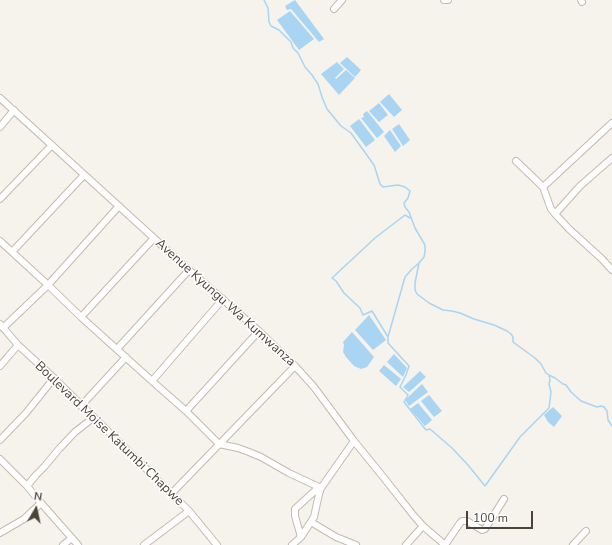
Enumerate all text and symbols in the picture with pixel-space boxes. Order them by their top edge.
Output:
street label: Avenue Kyungu Wa Kumwanza [152,236,298,370]
street label: Boulevard Moise Katumbi Chapwe [31,359,187,509]
north arrow [16,489,56,529]
text: N [33,489,43,505]
scale bar [468,503,535,529]
text: 100 m [473,510,508,526]

